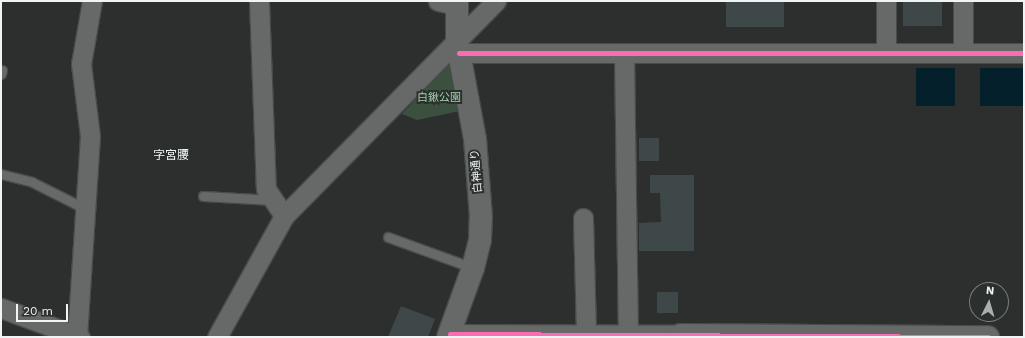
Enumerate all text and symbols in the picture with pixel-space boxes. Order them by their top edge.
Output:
park label: 白鍬公園 [417,91,461,105]
district label: 字宮腰 [153,149,189,163]
street label: 白神通り [469,149,485,193]
north arrow [969,282,1009,322]
text: N [985,284,995,297]
scale bar [18,296,70,322]
text: 20 m [23,304,53,318]

